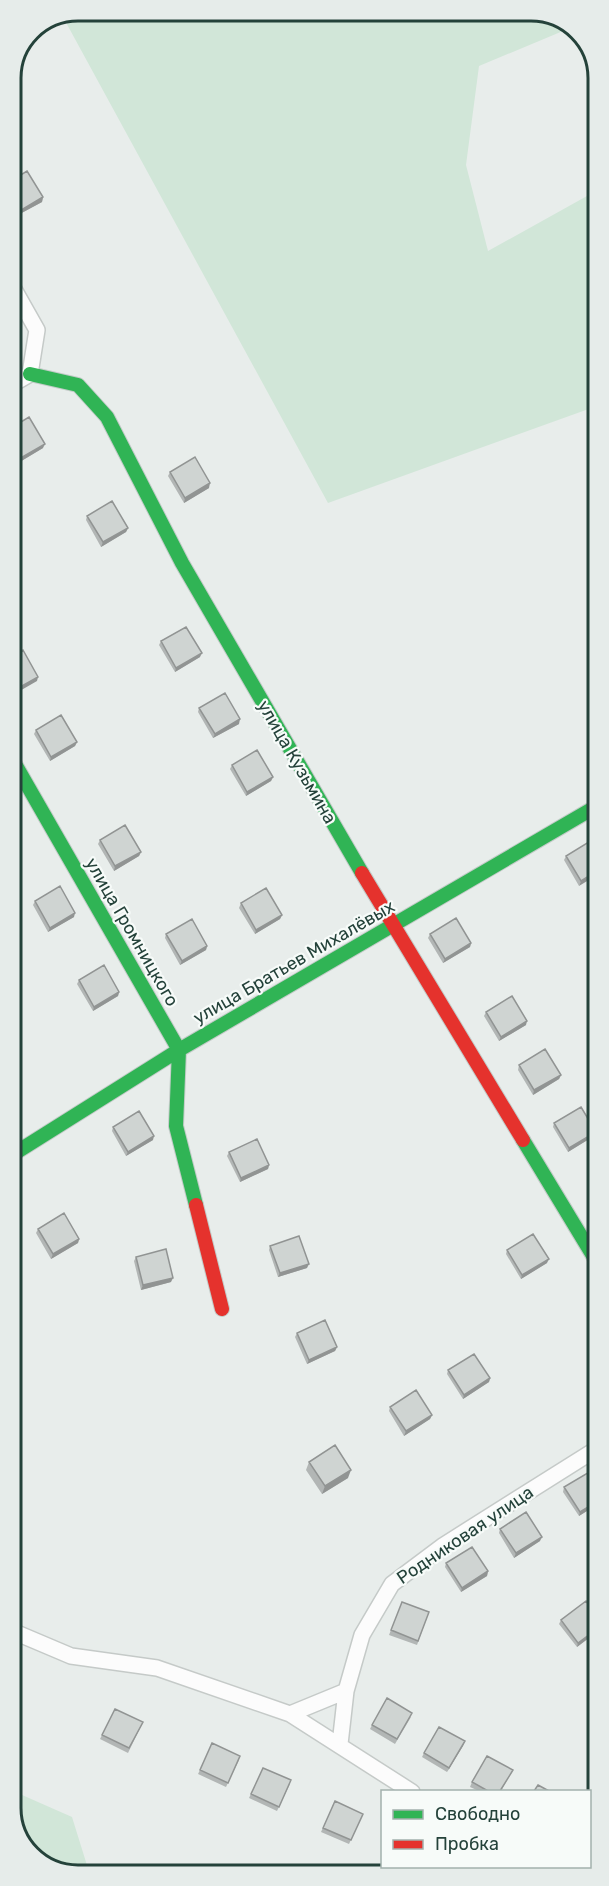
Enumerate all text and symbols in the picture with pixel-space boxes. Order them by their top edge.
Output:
street label: улица Кузьмина [253,696,341,828]
street label: улица Громницкого [81,854,183,1010]
street label: улица Братьев Михалёвых [189,895,399,1029]
street label: Родниковая улица [392,1481,538,1589]
legend [381,1790,591,1868]
text: Свободно [435,1803,520,1825]
text: Пробка [435,1833,499,1855]

